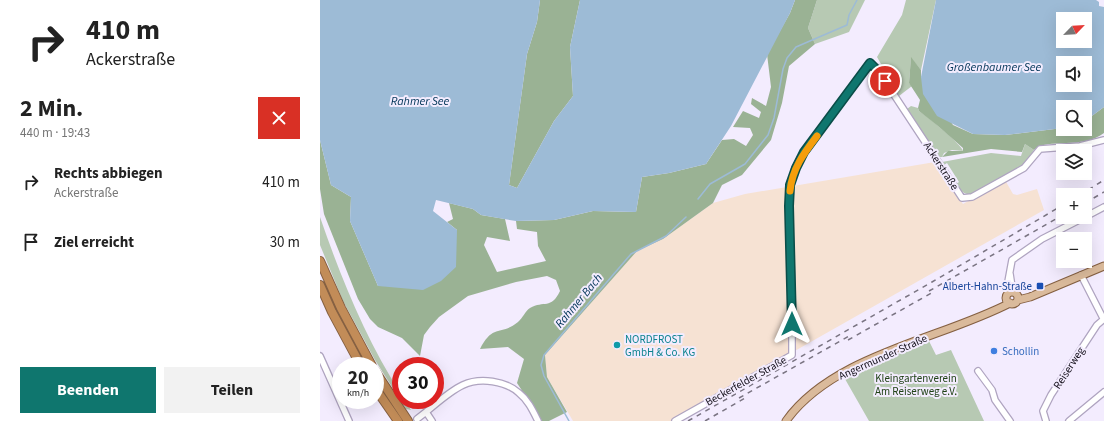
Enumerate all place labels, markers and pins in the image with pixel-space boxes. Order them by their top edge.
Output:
pin [868,64,902,98]
place label: Albert-Hahn-Straße [943,279,1033,294]
marker: Albert-Hahn-Straße [1035,281,1045,291]
place label: NORDFROST GmbH & Co. KG [625,332,695,360]
marker: NORDFROST GmbH & Co. KG [612,340,622,350]
place label: Schollin [1002,344,1039,359]
marker: Schollin [989,346,999,356]

